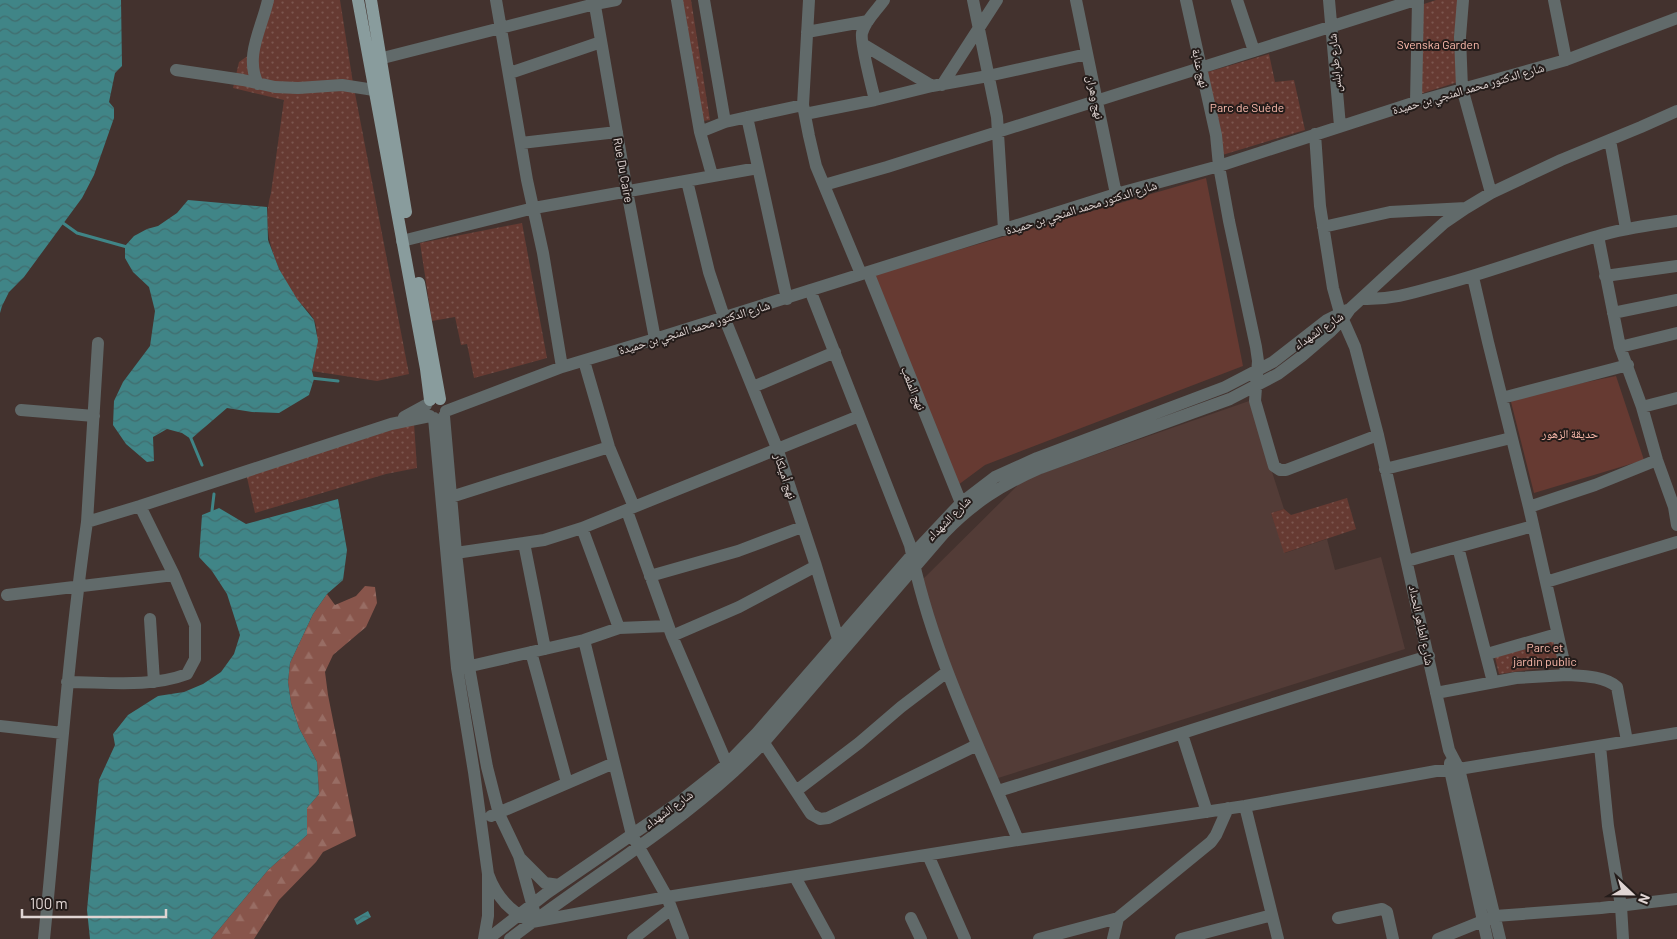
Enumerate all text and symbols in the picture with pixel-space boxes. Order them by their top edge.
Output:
street label: شارع طرابلس [1324,33,1346,93]
park label: Svenska Garden [1397,37,1479,51]
street label: نهج عنابة [1188,47,1212,89]
street label: شارع الدكتور محمد المنجي بن حميدة [1390,60,1547,120]
street label: نهج وهران [1084,74,1107,121]
park label: Parc de Suède [1210,100,1284,114]
street label: Rue Du Caire [611,136,637,204]
street label: شارع الدكتور محمد المنجي بن حميدة [1004,177,1160,241]
street label: شارع الدكتور محمد المنجي بن حميدة [617,297,773,361]
street label: شارع الشهداء [1290,308,1347,353]
street label: نهج الملعب [898,364,929,413]
park label: حديقة الزهور [1541,426,1599,441]
street label: نهج أميلكار [771,451,800,501]
street label: شارع الشهداء [923,493,975,544]
street label: شارع الطاهر الحداد [1405,584,1437,667]
park label: Parc et jardin public [1512,640,1577,668]
street label: شارع الشهداء [641,787,696,833]
north arrow [1607,869,1657,919]
scale bar [22,886,166,918]
text: N [1635,892,1654,907]
text: 100 m [30,894,68,912]

